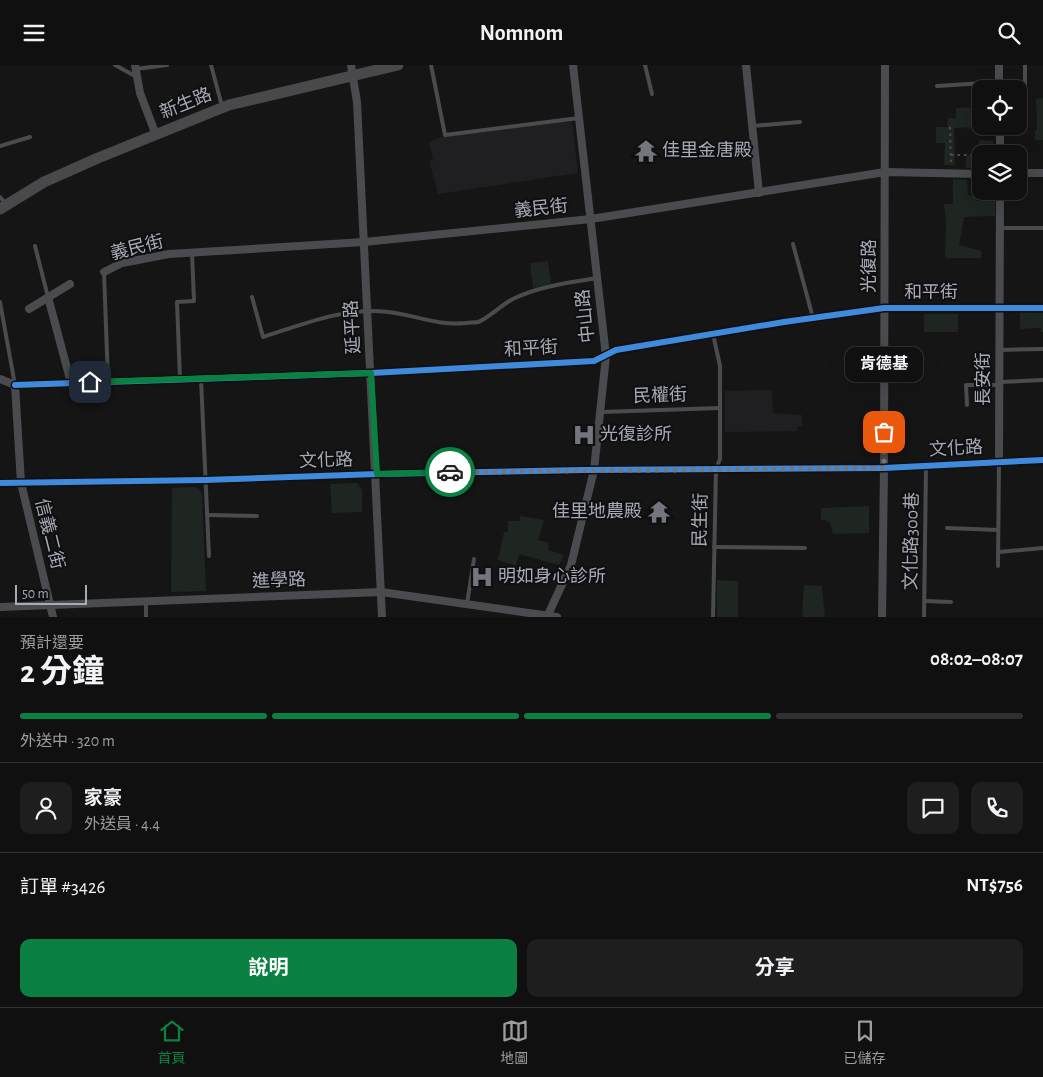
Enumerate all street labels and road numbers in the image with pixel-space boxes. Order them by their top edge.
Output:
street label: 新生路 [157,84,214,122]
street label: 義民街 [513,195,569,221]
street label: 義民街 [108,231,165,263]
street label: 光復路 [859,239,879,293]
street label: 和平街 [904,282,958,302]
street label: 中山路 [572,288,598,344]
street label: 延平路 [341,300,363,355]
street label: 和平街 [503,337,558,359]
street label: 長安街 [973,352,993,406]
street label: 民權街 [633,384,687,406]
street label: 文化路 [928,437,983,459]
street label: 文化路 [299,449,353,471]
street label: 文化路300巷 [900,492,922,590]
street label: 民生街 [690,493,710,547]
street label: 信義二街 [32,496,68,571]
street label: 進學路 [252,569,306,591]

